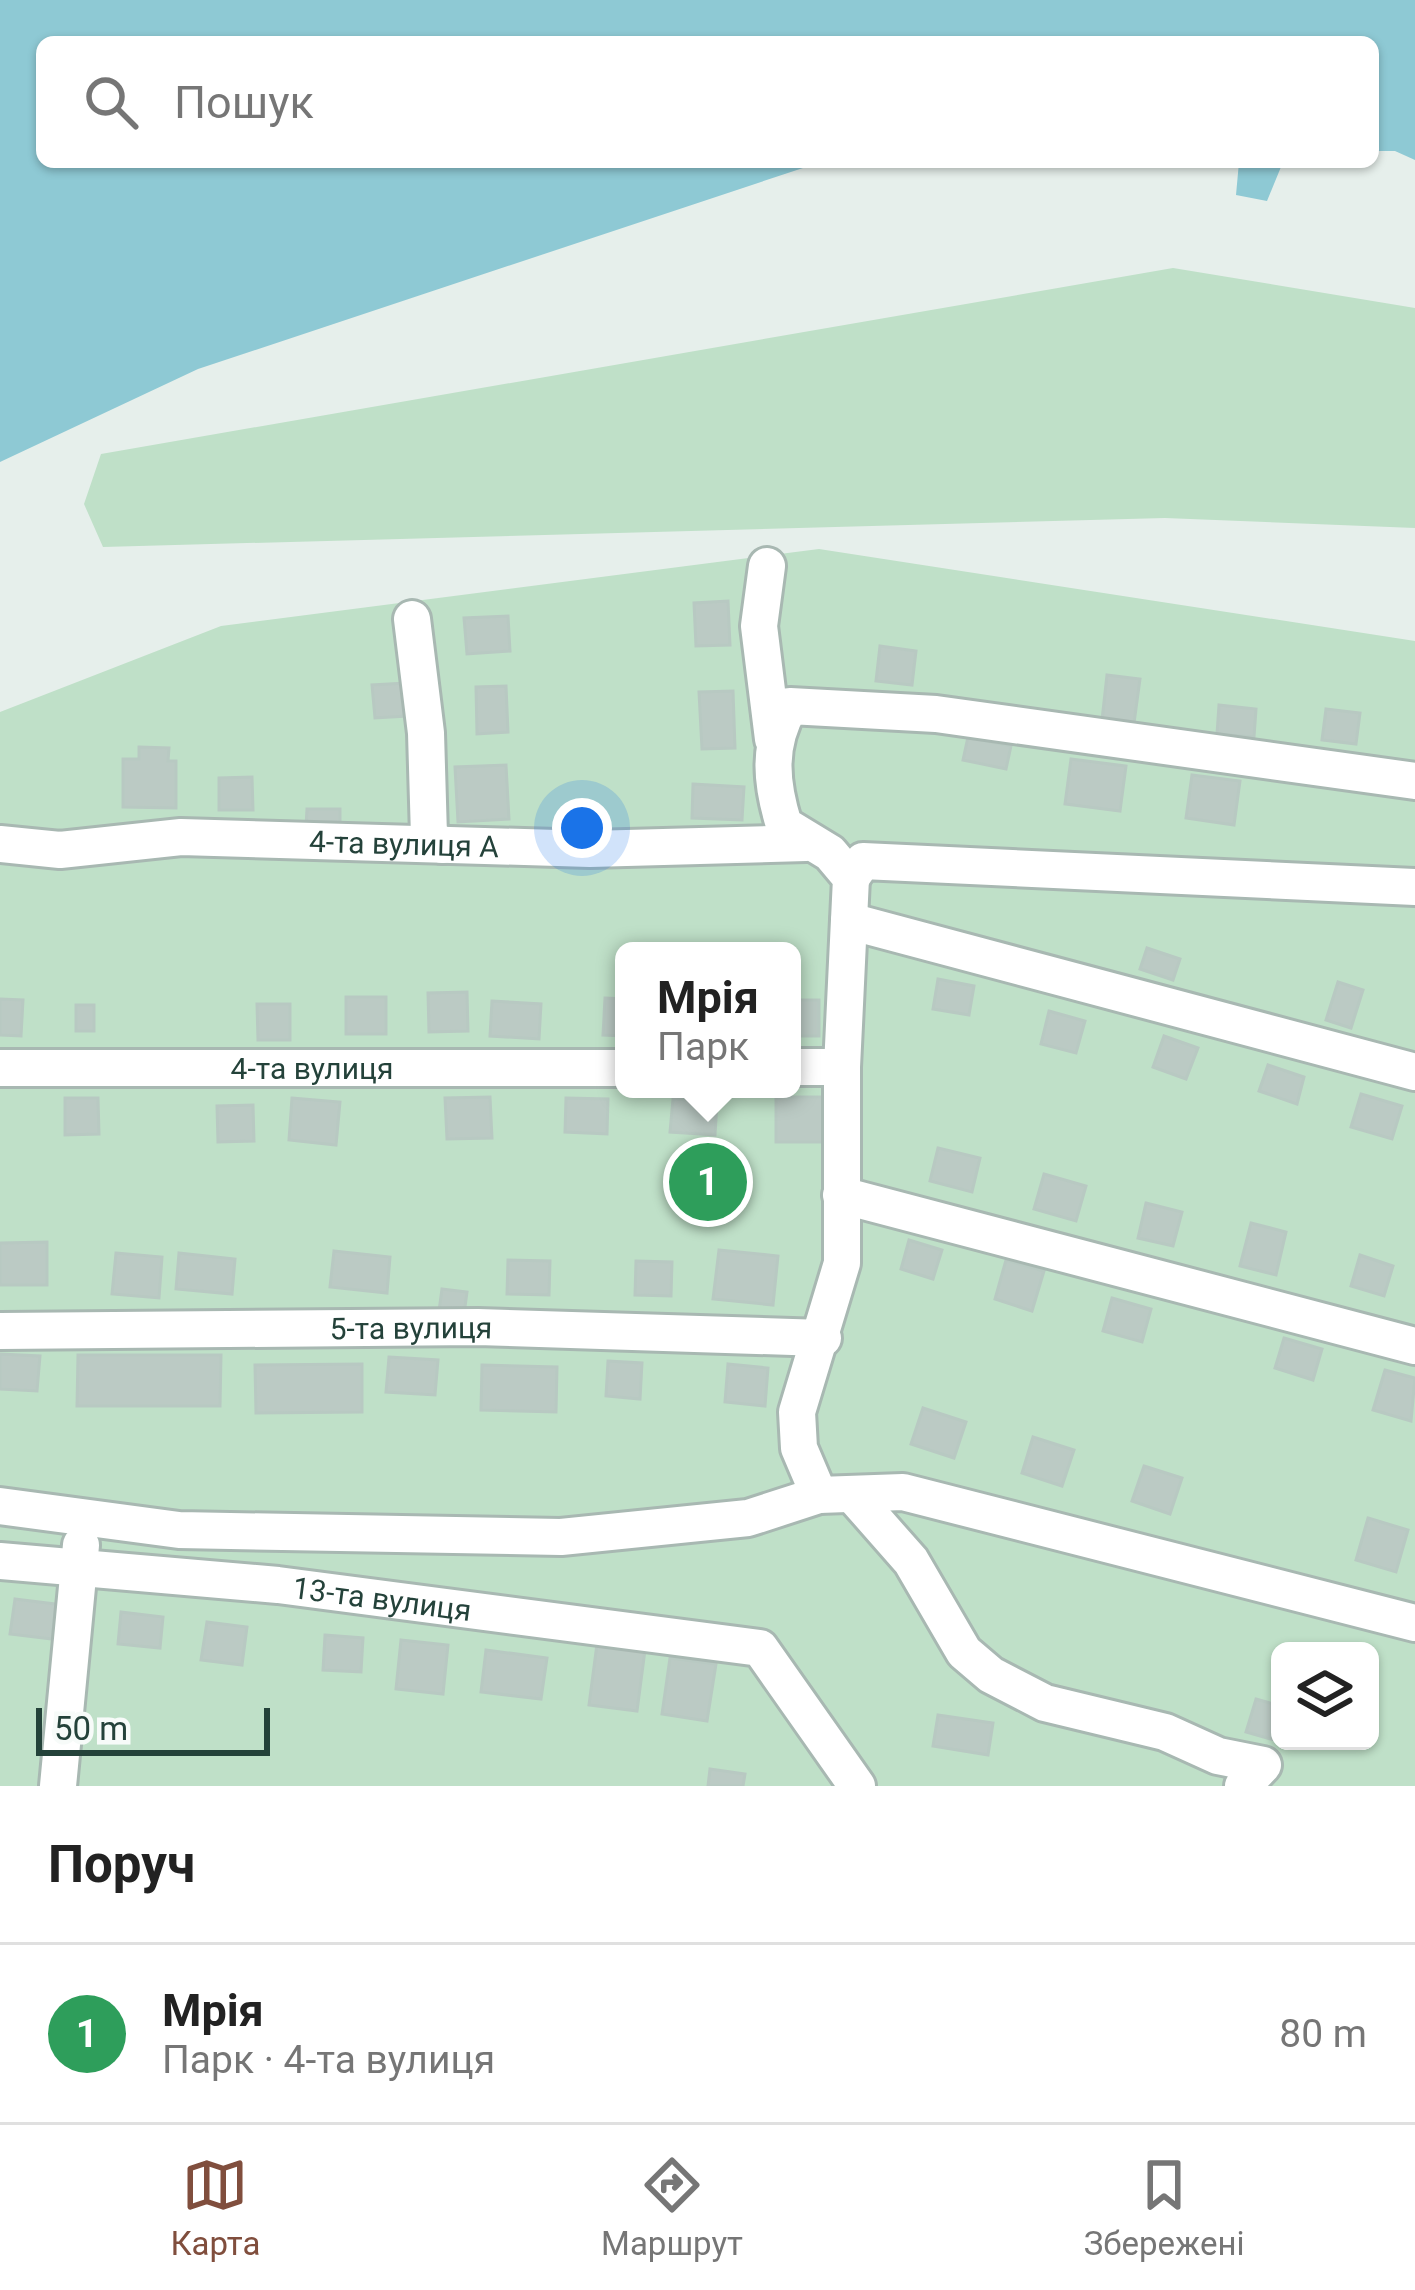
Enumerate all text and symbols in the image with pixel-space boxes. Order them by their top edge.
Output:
search box [36,36,1379,168]
icon: search [78,69,144,135]
text: Пошук [174,76,314,129]
your location [552,798,612,858]
street label: 4-та вулиця А [308,823,500,864]
popup [615,942,801,1098]
text: Мрія [657,971,759,1024]
text: Парк [657,1024,749,1070]
street label: 4-та вулиця [231,1051,393,1086]
pin: 1 [669,1137,747,1227]
street label: 5-та вулиця [329,1309,493,1346]
street label: 13-та вулиця [291,1570,473,1628]
map controls [1271,1642,1379,1750]
button: layers [1271,1642,1379,1750]
scale bar [36,1702,270,1755]
text: 50 m [54,1709,128,1748]
text: Поруч [48,1835,195,1894]
text: Мрія [162,1984,264,2037]
text: 1 [76,2011,98,2057]
text: 80 m [1279,2011,1367,2057]
text: Парк · 4-та вулиця [162,2037,495,2083]
tab: Карта [170,2152,260,2263]
tab: Маршрут [601,2152,743,2263]
tab: Збережені [1084,2152,1245,2263]

